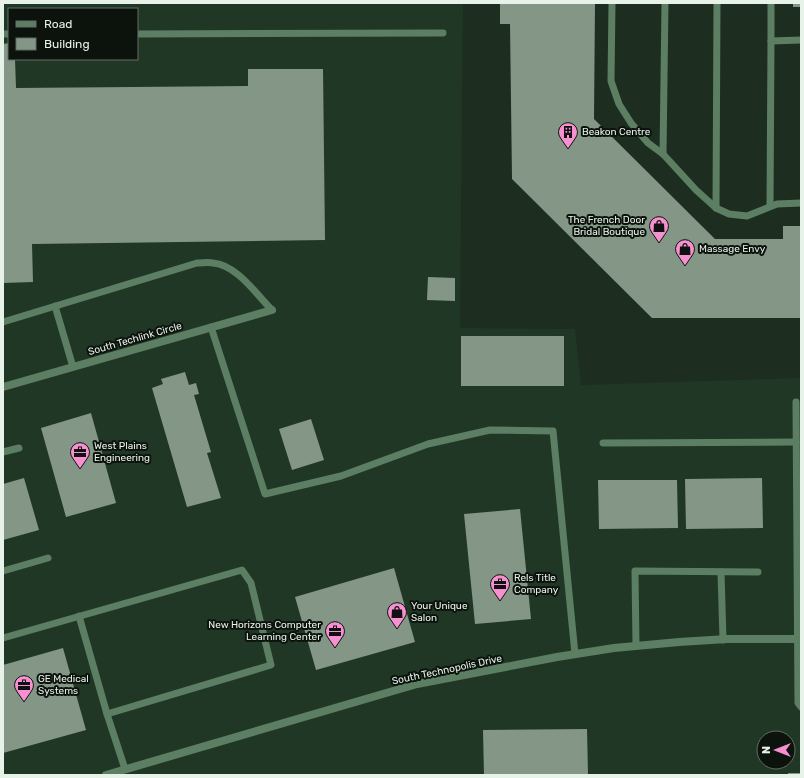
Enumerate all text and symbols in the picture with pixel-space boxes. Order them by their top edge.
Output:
legend [8,8,138,60]
text: Road [44,17,72,31]
text: Building [44,37,90,51]
building icon: Beakon Centre [557,121,579,149]
place label: Beakon Centre [582,126,651,138]
place label: The French Door Bridal Boutique [568,214,645,238]
shop icon: The French Door Bridal Boutique [648,215,670,243]
shop icon: Massage Envy [674,238,696,266]
place label: Massage Envy [699,243,766,255]
street label: South Techlink Circle [87,320,184,358]
place label: West Plains Engineering [94,440,150,464]
office icon: West Plains Engineering [69,441,91,469]
place label: Rels Title Company [514,572,559,596]
office icon: Rels Title Company [489,573,511,601]
place label: Your Unique Salon [411,600,468,624]
shop icon: Your Unique Salon [386,601,408,629]
place label: New Horizons Computer Learning Center [208,619,321,643]
office icon: New Horizons Computer Learning Center [324,620,346,648]
street label: South Technopolis Drive [391,652,504,688]
place label: GE Medical Systems [38,673,89,697]
office icon: GE Medical Systems [13,674,35,702]
north arrow [756,730,796,770]
text: N [760,746,773,754]

